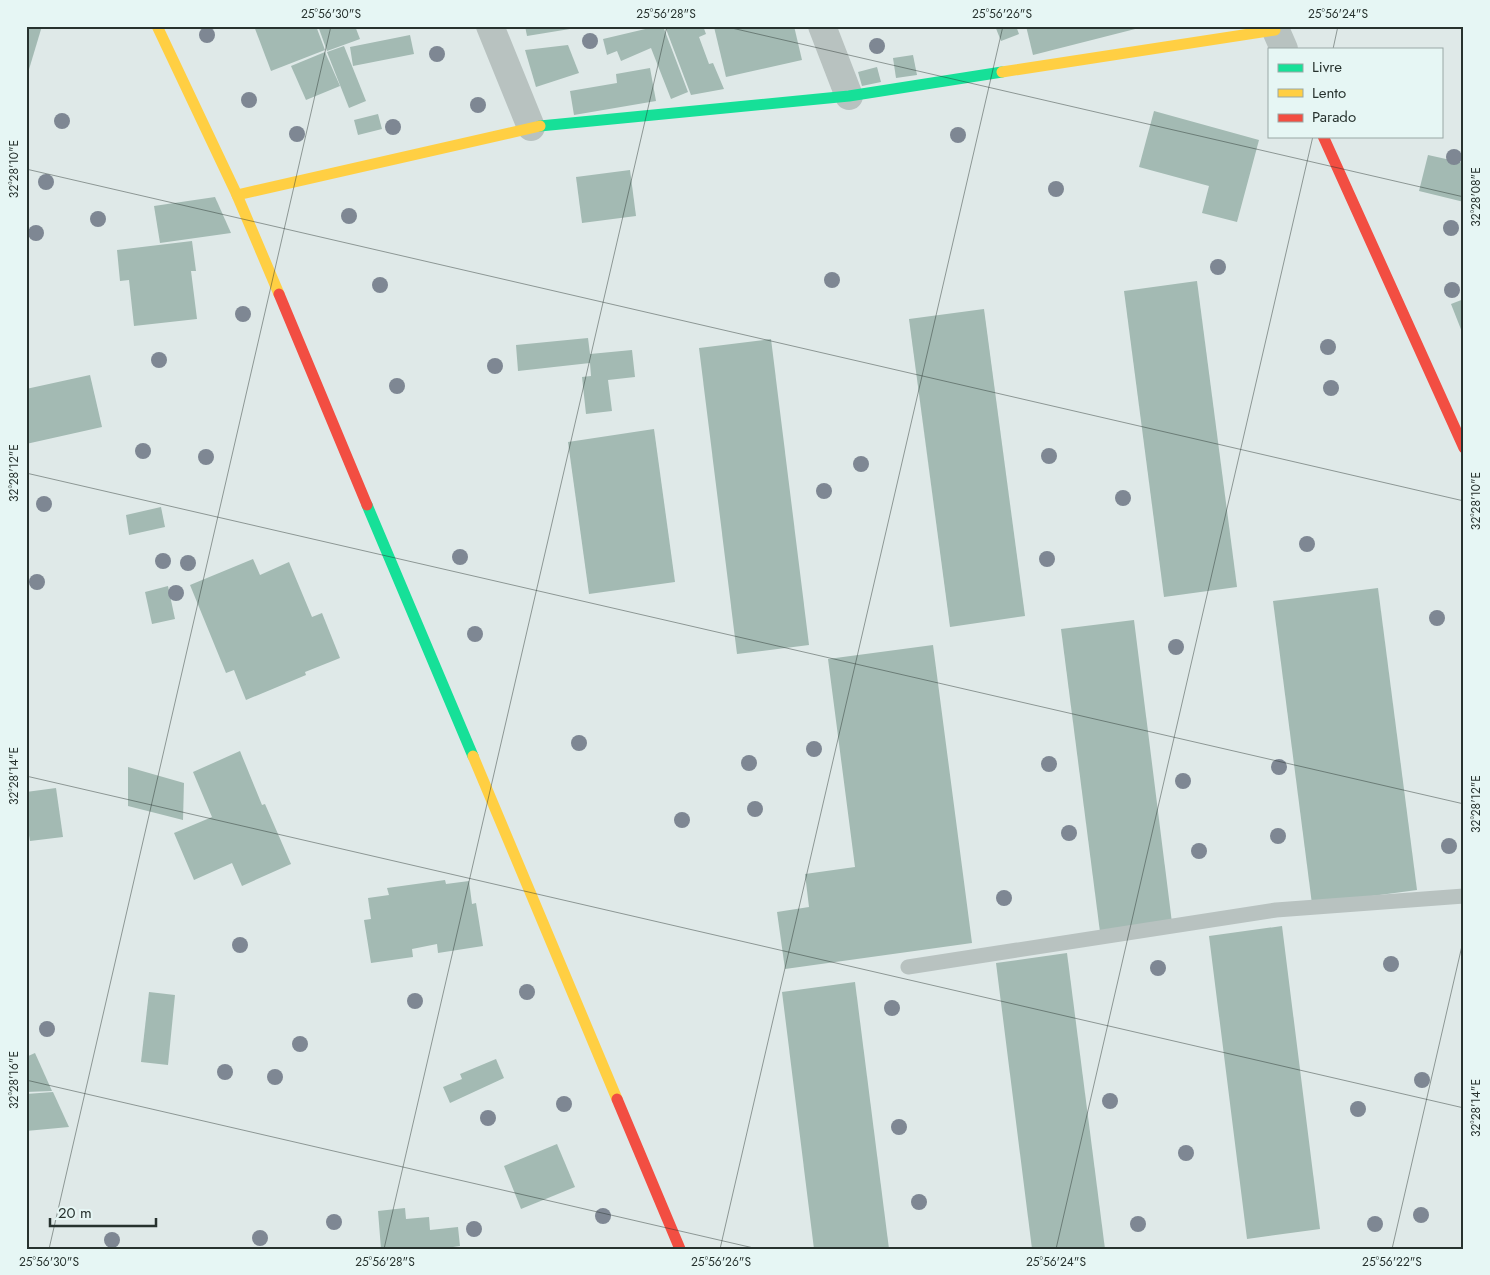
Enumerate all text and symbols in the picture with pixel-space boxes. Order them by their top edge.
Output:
text: 25°56'30"S [301,5,361,23]
text: 25°56'28"S [636,5,696,23]
text: 25°56'26"S [972,5,1032,23]
text: 25°56'24"S [1308,5,1368,23]
legend [1268,48,1442,138]
text: Livre [1312,56,1342,78]
text: Lento [1312,82,1346,104]
text: Parado [1312,106,1356,128]
text: 32°28'10"E [5,140,23,198]
text: 32°28'08"E [1467,167,1485,227]
text: 32°28'12"E [5,444,23,502]
text: 32°28'10"E [1467,472,1485,530]
text: 32°28'14"E [5,747,23,805]
text: 32°28'12"E [1467,775,1485,833]
text: 32°28'16"E [5,1051,23,1109]
text: 32°28'14"E [1467,1079,1485,1137]
scale bar [50,1195,156,1227]
text: 20 m [58,1202,92,1224]
text: 25°56'30"S [19,1253,79,1271]
text: 25°56'28"S [355,1253,415,1271]
text: 25°56'26"S [691,1253,751,1271]
text: 25°56'24"S [1026,1253,1086,1271]
text: 25°56'22"S [1362,1253,1422,1271]

